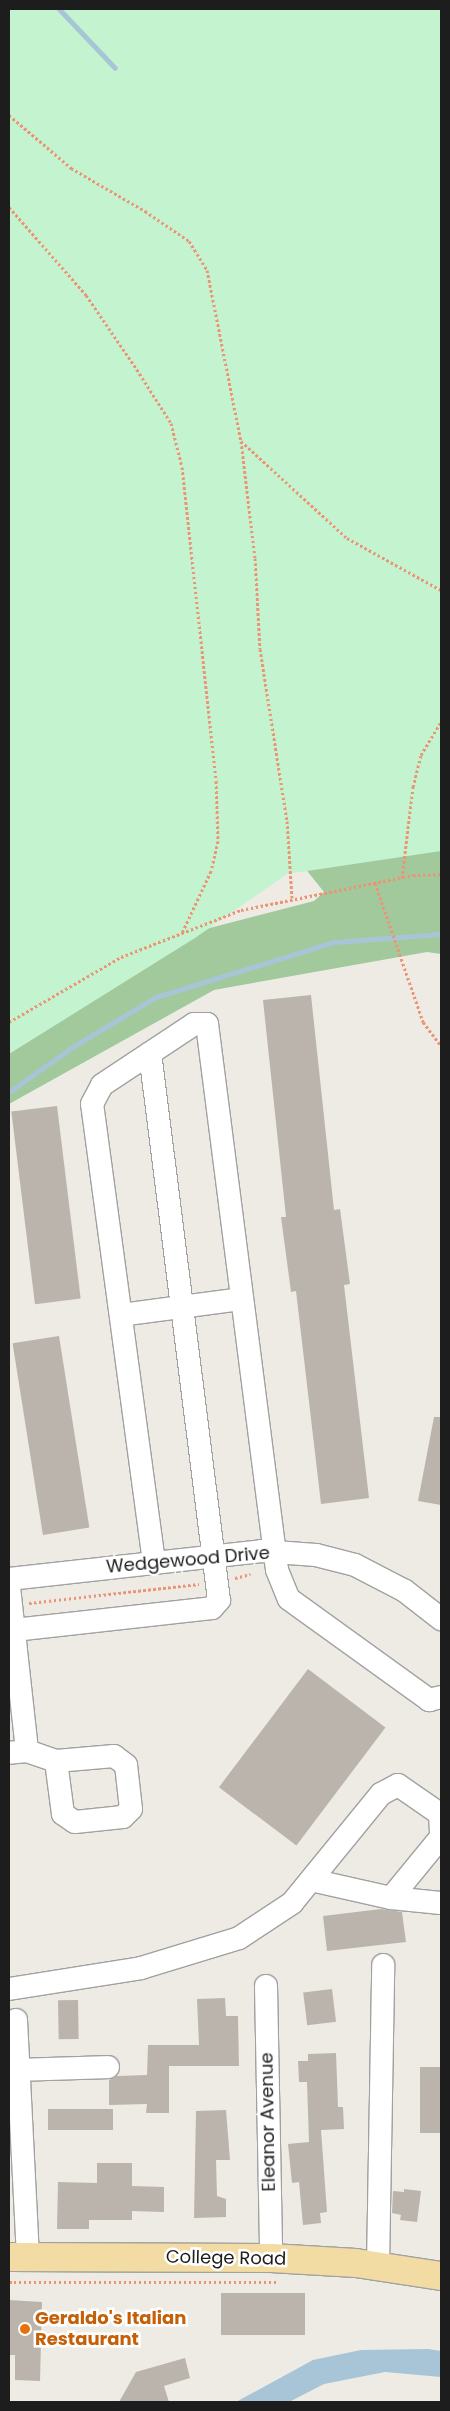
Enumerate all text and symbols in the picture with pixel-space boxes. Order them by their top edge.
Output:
street label: Wedgewood Drive [105,1542,271,1578]
street label: Eleanor Avenue [256,2052,280,2192]
street label: College Road [166,2246,286,2270]
place label: Geraldo's Italian Restaurant [35,2308,186,2350]
marker: Geraldo's Italian Restaurant [19,2323,31,2335]

